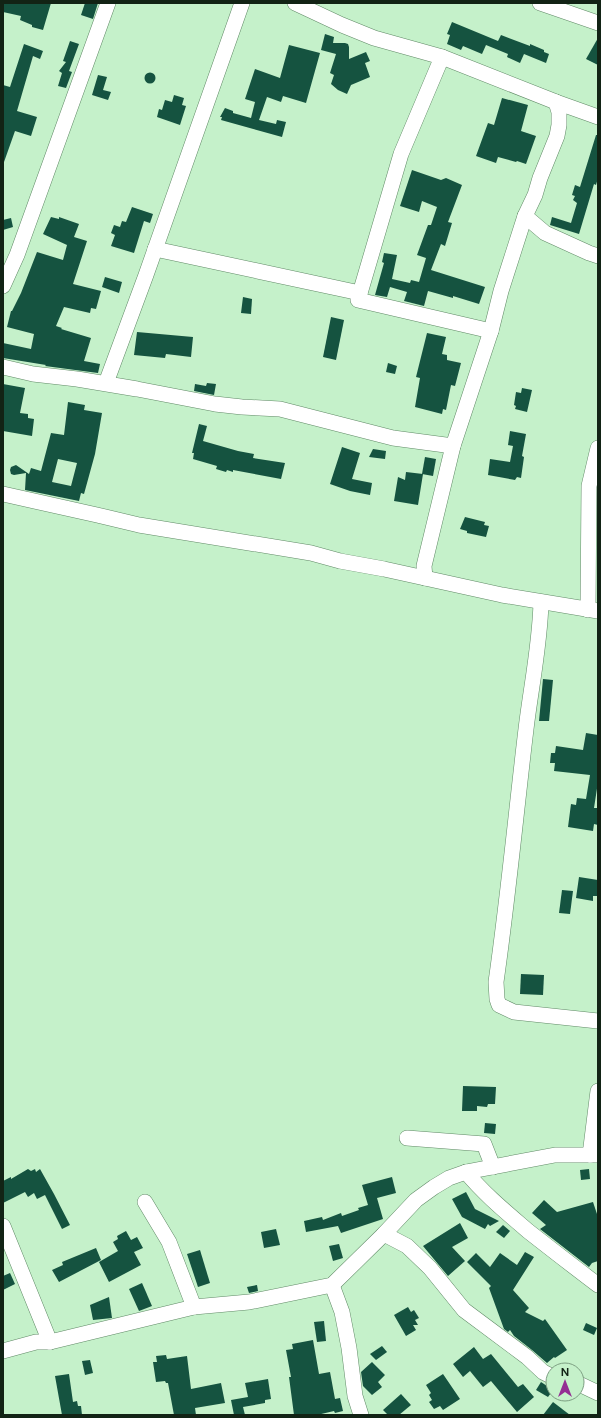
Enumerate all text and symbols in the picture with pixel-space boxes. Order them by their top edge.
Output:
north arrow [545,1362,585,1402]
text: N [561,1366,569,1379]

